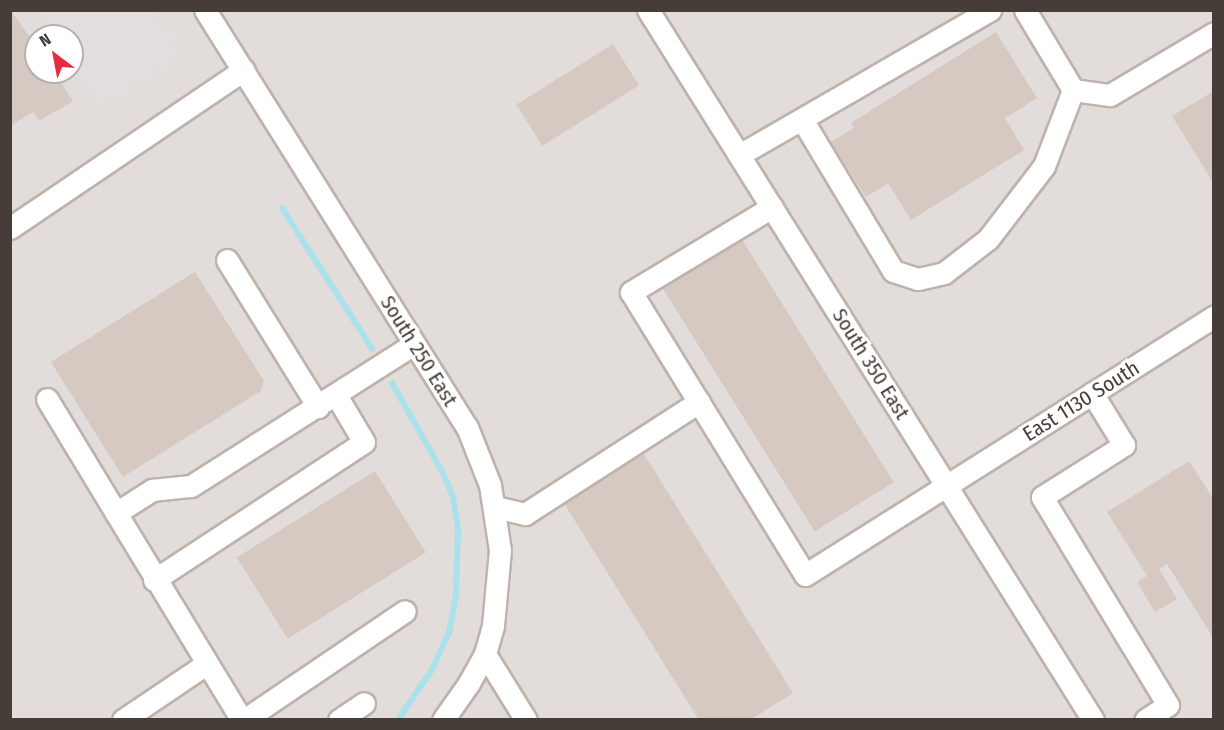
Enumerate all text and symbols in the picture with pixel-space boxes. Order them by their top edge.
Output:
north arrow [24,24,84,84]
text: N [36,29,54,51]
street label: South 250 East [375,291,463,411]
street label: South 350 East [827,304,915,424]
street label: East 1130 South [1018,355,1144,447]

